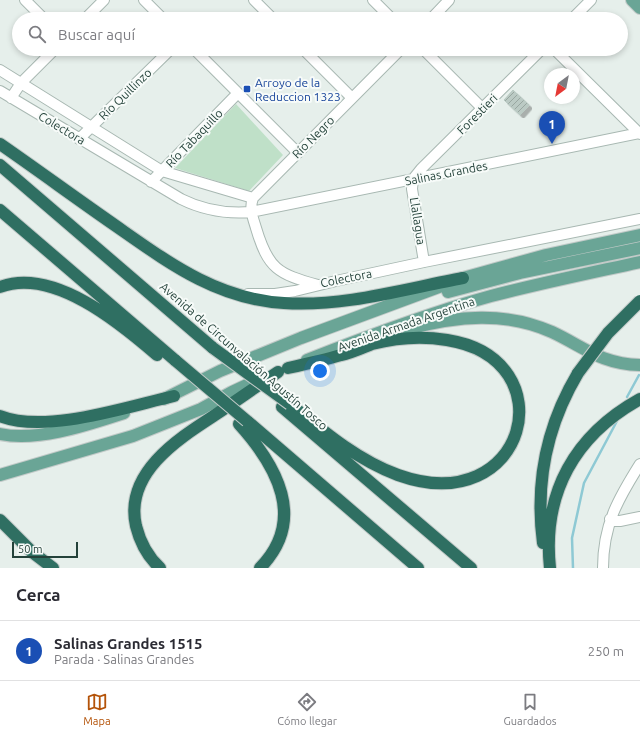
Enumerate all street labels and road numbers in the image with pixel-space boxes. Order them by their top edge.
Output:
street label: Río Quillinzo [96,66,154,122]
street label: Forestieri [454,91,500,137]
street label: Río Tabaquillo [163,106,225,170]
street label: Colectora [36,109,88,147]
street label: Río Negro [289,113,337,161]
street label: Salinas Grandes [404,159,488,187]
street label: Llallagua [408,196,428,246]
street label: Colectora [319,267,373,289]
street label: Avenida de Circunvalación Agustín Tosco [158,280,330,432]
street label: Avenida Armada Argentina [336,294,476,354]

